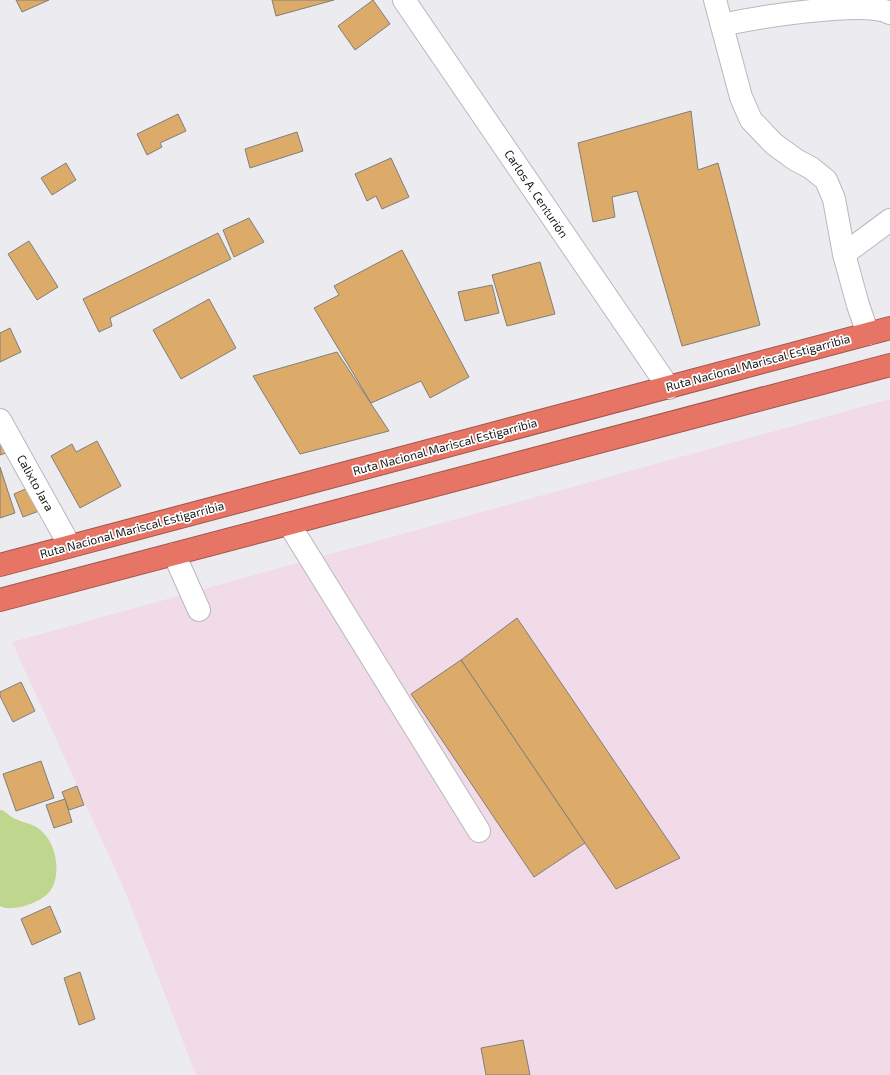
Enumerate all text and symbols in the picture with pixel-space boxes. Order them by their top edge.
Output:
street label: Carlos A. Centurión [502,147,572,240]
street label: Ruta Nacional Mariscal Estigarribia [664,331,851,393]
street label: Ruta Nacional Mariscal Estigarribia [351,415,538,477]
street label: Calixto Jara [15,452,57,513]
street label: Ruta Nacional Mariscal Estigarribia [38,498,225,560]

